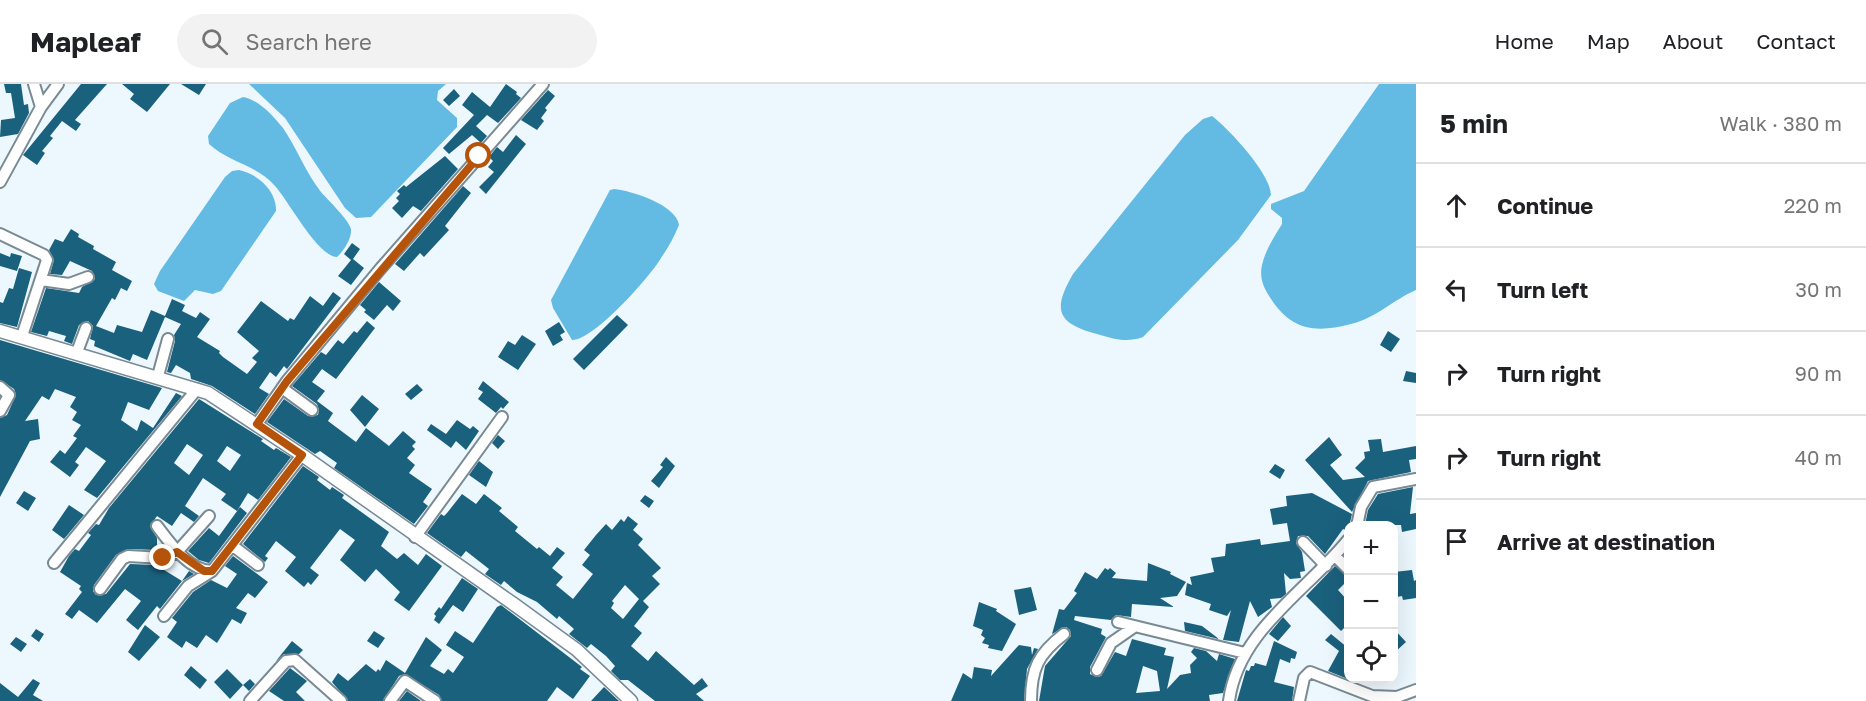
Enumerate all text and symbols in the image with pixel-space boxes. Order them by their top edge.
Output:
search box [177,14,597,68]
text: Mapleaf [30,25,141,58]
icon: search [198,25,231,58]
text: Search here [246,28,372,55]
text: Home [1494,28,1554,54]
text: Map [1587,28,1630,54]
text: About [1663,28,1723,54]
text: Contact [1756,28,1836,54]
text: 5 min [1440,108,1508,139]
text: Walk · 380 m [1720,111,1842,135]
route start [465,142,491,168]
icon: ahead [1440,189,1473,222]
text: Continue [1497,192,1593,219]
text: 220 m [1784,193,1842,217]
icon: left [1440,273,1473,306]
text: Turn left [1497,276,1588,303]
text: 30 m [1795,277,1842,301]
icon: right [1440,357,1473,390]
text: Turn right [1497,360,1601,387]
text: 90 m [1795,361,1842,385]
icon: right [1440,441,1473,474]
text: Turn right [1497,444,1601,471]
text: 40 m [1795,445,1842,469]
map controls [1344,521,1398,683]
button: + [1344,521,1398,575]
icon: arrive [1440,525,1473,558]
text: Arrive at destination [1497,528,1715,555]
route end [149,544,175,570]
button: − [1344,575,1398,629]
button: locate [1344,629,1398,683]

